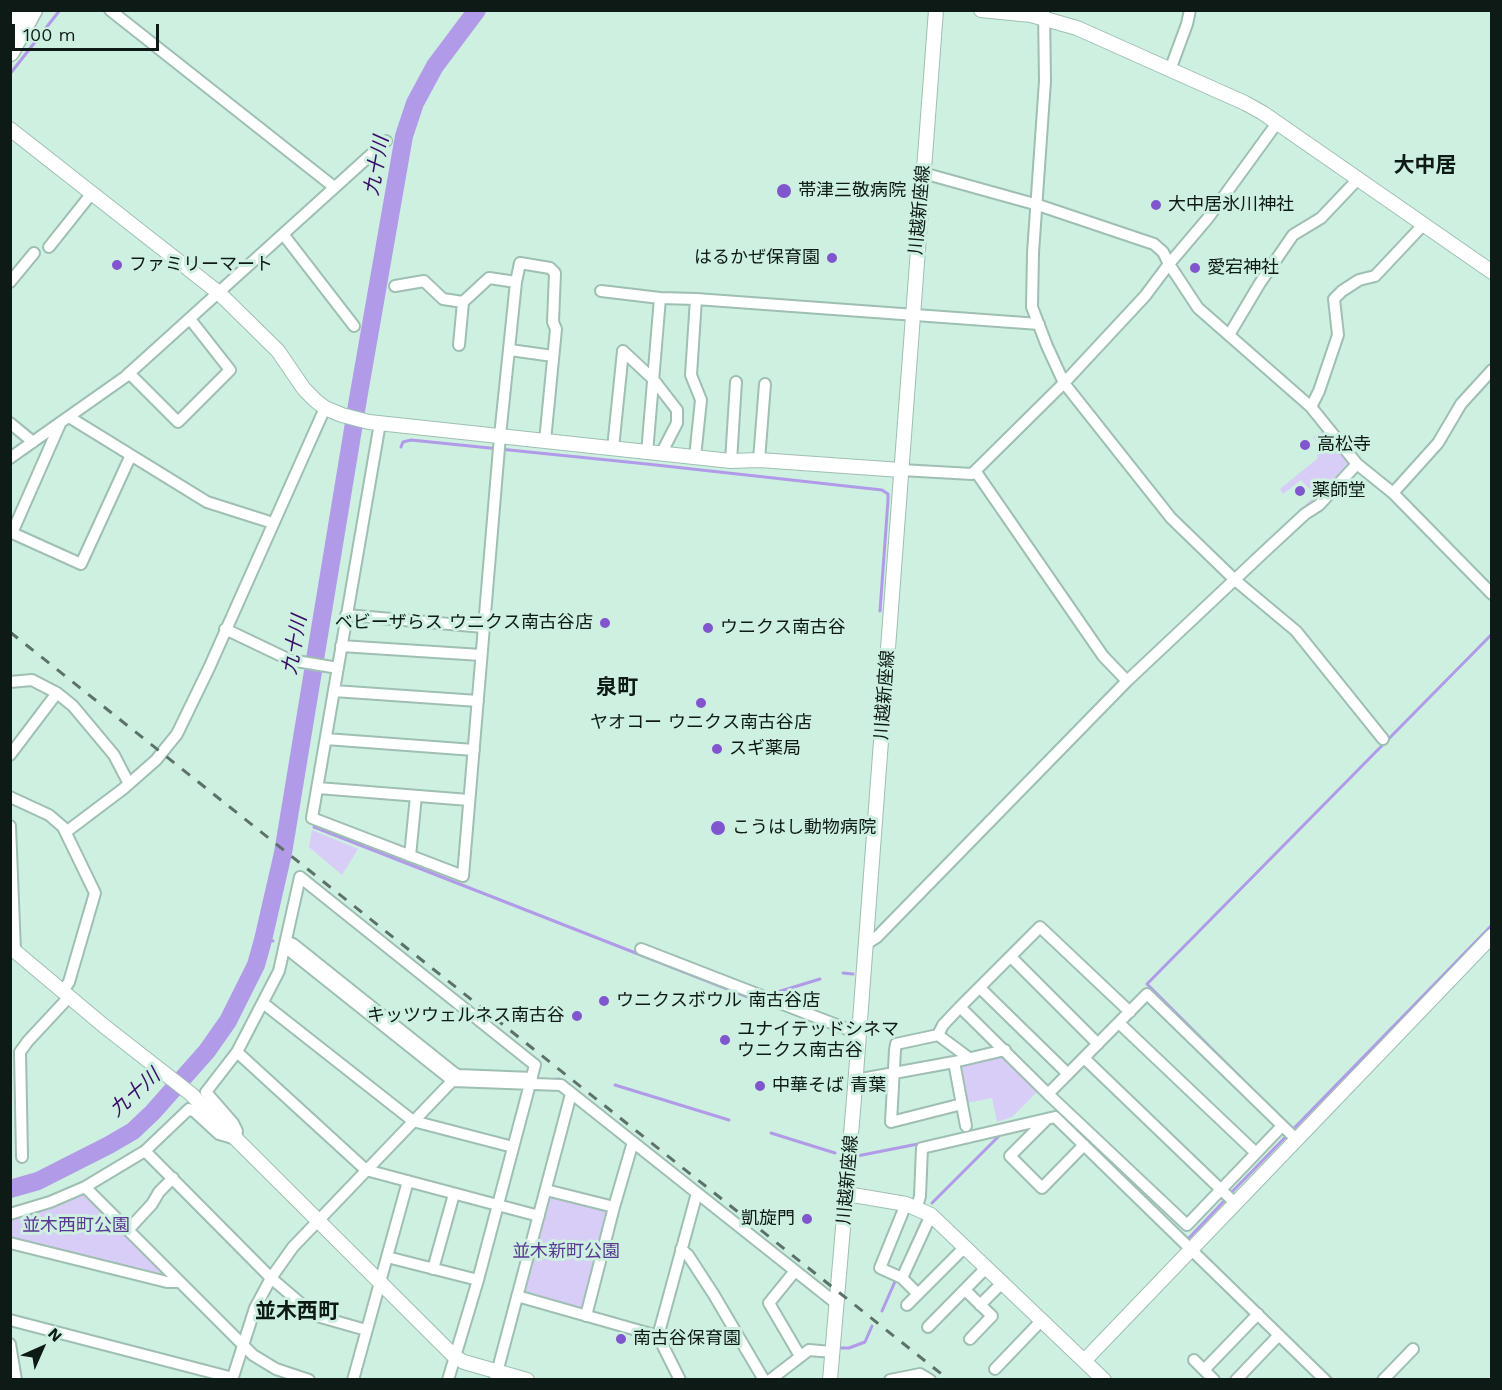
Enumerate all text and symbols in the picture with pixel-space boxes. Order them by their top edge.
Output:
scale bar [15,12,162,50]
text: 100 m [23,24,76,45]
water label: 九十川 [360,134,394,198]
district label: 大中居 [1394,153,1456,179]
street label: 川越新座線 [905,164,935,256]
place label: 帯津三敬病院 [798,180,906,202]
marker: 帯津三敬病院 [775,182,793,200]
place label: 大中居氷川神社 [1168,194,1294,216]
marker: 大中居氷川神社 [1149,198,1163,212]
place label: はるかぜ保育園 [694,247,820,269]
marker: はるかぜ保育園 [825,251,839,265]
place label: ファミリーマート [129,254,273,276]
place label: 愛宕神社 [1207,257,1279,279]
marker: ファミリーマート [110,258,124,272]
marker: 愛宕神社 [1188,261,1202,275]
place label: 高松寺 [1317,434,1371,456]
marker: 高松寺 [1298,438,1312,452]
place label: 薬師堂 [1312,480,1366,502]
marker: 薬師堂 [1293,484,1307,498]
place label: ベビーザらス ウニクス南古谷店 [335,612,593,634]
water label: 九十川 [278,613,312,677]
marker: ベビーザらス ウニクス南古谷店 [598,616,612,630]
place label: ウニクス南古谷 [720,617,846,639]
marker: ウニクス南古谷 [701,621,715,635]
street label: 川越新座線 [871,649,899,741]
district label: 泉町 [596,675,638,701]
marker: ヤオコー ウニクス南古谷店 [694,696,708,710]
place label: ヤオコー ウニクス南古谷店 [590,712,812,734]
place label: スギ薬局 [729,738,801,760]
marker: スギ薬局 [710,742,724,756]
place label: こうはし動物病院 [732,817,876,839]
marker: こうはし動物病院 [709,819,727,837]
place label: ウニクスボウル 南古谷店 [616,990,820,1012]
marker: ウニクスボウル 南古谷店 [597,994,611,1008]
place label: キッツウェルネス南古谷 [367,1005,565,1027]
marker: キッツウェルネス南古谷 [570,1009,584,1023]
place label: ユナイテッドシネマ ウニクス南古谷 [737,1019,899,1062]
marker: ユナイテッドシネマ ウニクス南古谷 [718,1033,732,1047]
water label: 九十川 [105,1064,165,1122]
place label: 中華そば 青葉 [772,1075,886,1097]
marker: 中華そば 青葉 [753,1079,767,1093]
street label: 川越新座線 [833,1134,863,1226]
place label: 凱旋門 [741,1208,795,1230]
marker: 凱旋門 [800,1212,814,1226]
park label: 並木西町公園 [22,1215,130,1237]
park label: 並木新町公園 [512,1241,620,1263]
district label: 並木西町 [255,1299,339,1325]
north arrow [12,1318,72,1378]
text: N [44,1324,66,1346]
place label: 南古谷保育園 [633,1328,741,1350]
marker: 南古谷保育園 [614,1332,628,1346]

